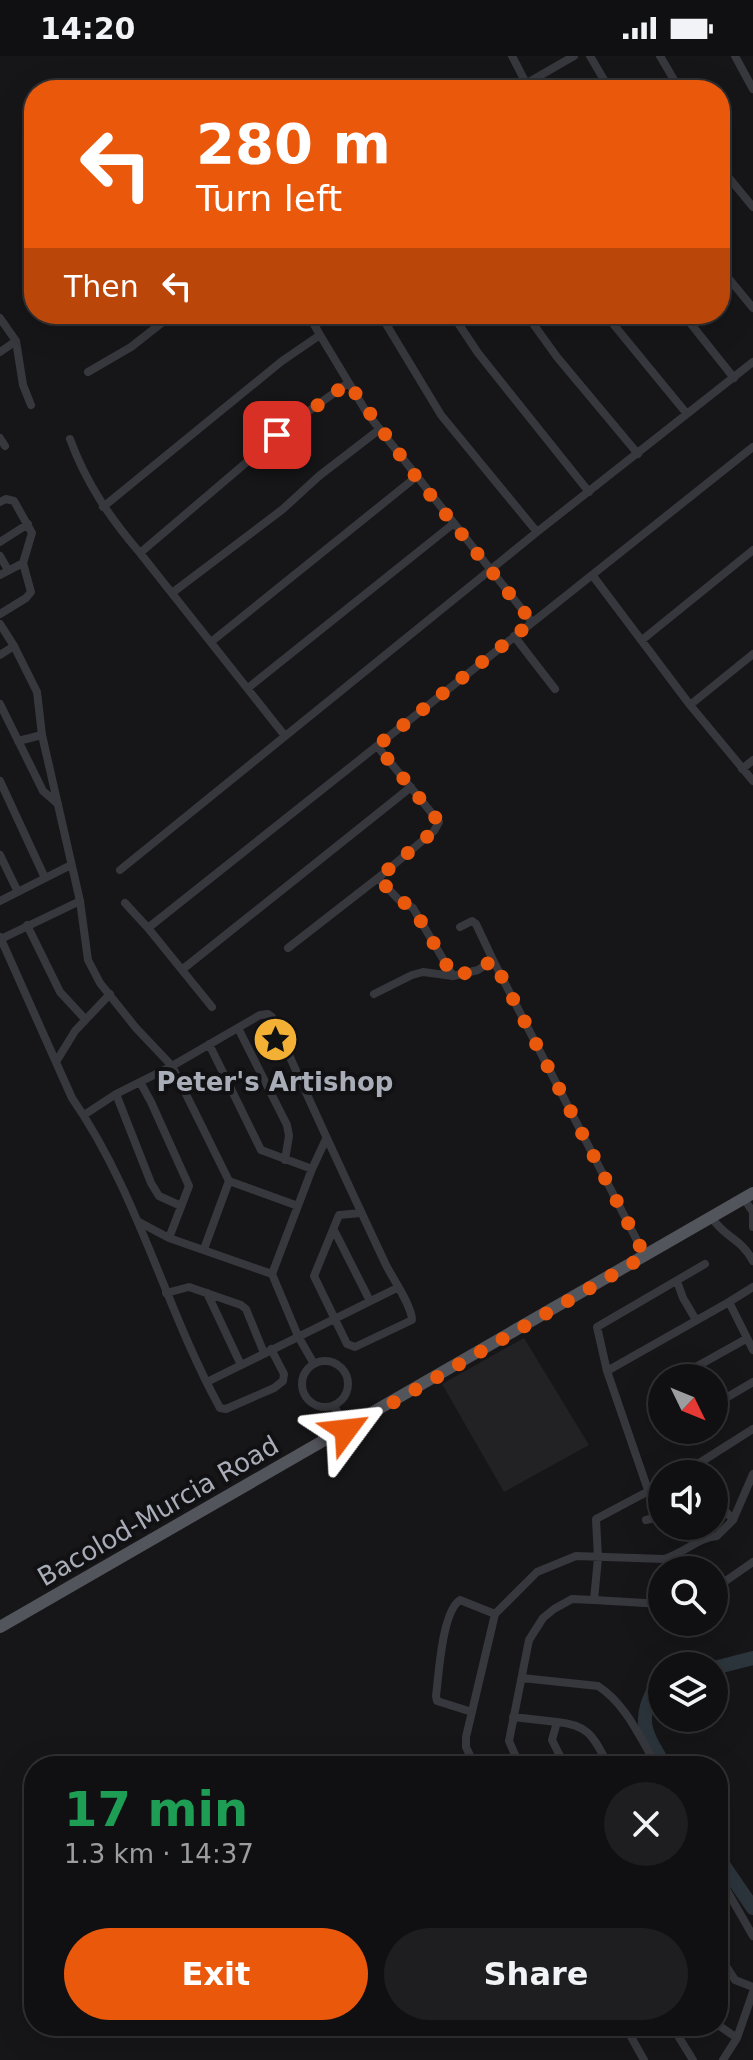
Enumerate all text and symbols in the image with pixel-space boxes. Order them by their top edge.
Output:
text: 14:20 [40,11,136,46]
text: 280 m [196,111,391,176]
icon: left [64,112,168,216]
text: Turn left [196,178,342,219]
icon: left [155,264,199,308]
text: Then [64,269,139,304]
pin [243,401,311,469]
icon: arrive [255,413,299,457]
place icon: Peter's Artishop [251,1015,299,1063]
place label: Peter's Artishop [157,1067,393,1097]
north arrow [648,1364,728,1444]
map controls [648,1364,728,1732]
position arrow [304,1388,388,1472]
street label: Bacolod-Murcia Road [32,1430,284,1592]
button: sound [648,1460,728,1540]
button: search [648,1556,728,1636]
button: layers [648,1652,728,1732]
text: 17 min [64,1781,248,1837]
button: close [604,1782,688,1866]
text: 1.3 km · 14:37 [64,1839,254,1869]
button: Exit [64,1928,368,2020]
button: Share [384,1928,688,2020]

